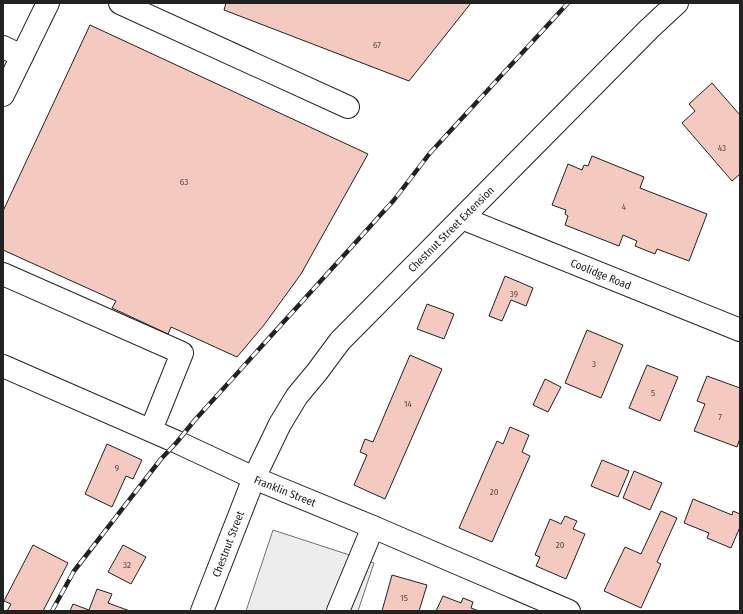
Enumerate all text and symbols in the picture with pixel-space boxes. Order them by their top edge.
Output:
house number: 67 [373,40,381,50]
house number: 43 [718,143,726,153]
house number: 63 [180,177,188,187]
street label: Chestnut Street Extension [406,184,497,275]
house number: 4 [622,202,627,212]
street label: Coolidge Road [569,256,633,293]
house number: 39 [510,289,518,299]
house number: 3 [592,359,596,369]
house number: 5 [651,388,655,398]
house number: 14 [404,399,413,409]
house number: 7 [718,412,722,422]
house number: 9 [115,463,119,473]
street label: Franklin Street [252,473,318,510]
house number: 20 [490,487,499,497]
street label: Chestnut Street [210,509,247,579]
house number: 20 [556,540,565,550]
house number: 32 [123,560,131,570]
house number: 15 [400,593,408,603]

